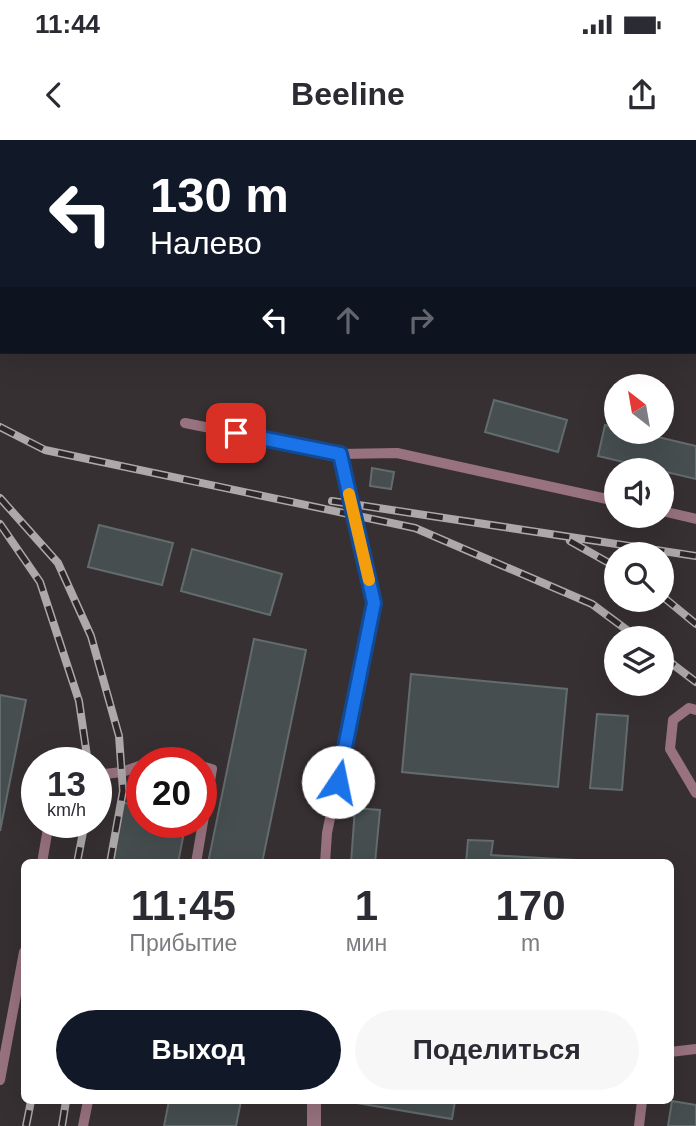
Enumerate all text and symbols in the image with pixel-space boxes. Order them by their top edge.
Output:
text: 11:44 [35,9,100,39]
icon: back [35,76,73,114]
text: Beeline [291,76,405,112]
icon: share [623,76,661,114]
icon: left [35,168,126,259]
text: 130 m [150,168,289,222]
text: Налево [150,225,262,261]
icon: left [256,301,294,339]
icon: ahead [329,301,367,339]
icon: right [402,301,440,339]
north arrow [604,374,674,444]
map controls [604,374,674,696]
pin [206,403,266,463]
icon: arrive [217,414,255,452]
button: sound [604,458,674,528]
button: search [604,542,674,612]
button: layers [604,626,674,696]
position arrow [301,745,375,819]
speed limit sign: 20 [126,747,217,838]
text: 13 [47,764,86,803]
text: km/h [47,800,86,820]
text: 11:45 [131,882,236,929]
text: 1 [355,882,378,929]
text: 170 [496,882,566,929]
text: Прибытие [129,930,237,956]
text: мин [346,930,387,956]
text: m [521,930,540,956]
button: Выход [56,1010,341,1090]
button: Поделиться [355,1010,639,1090]

